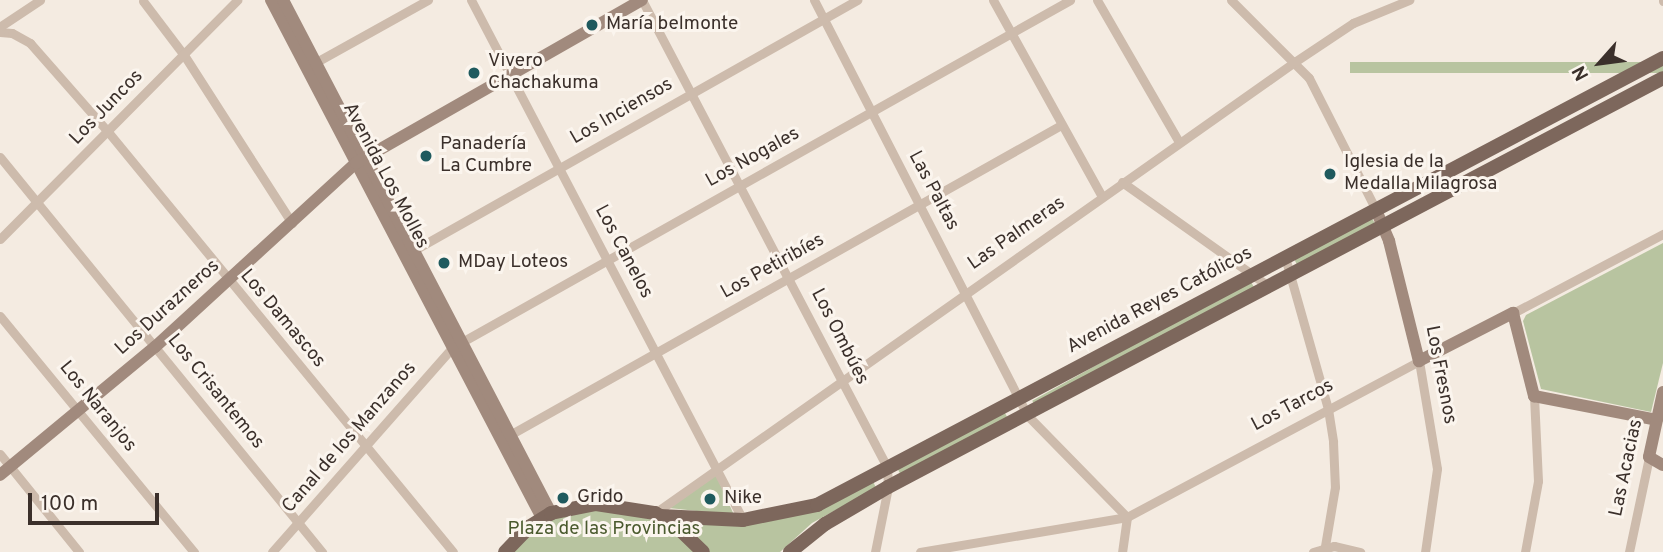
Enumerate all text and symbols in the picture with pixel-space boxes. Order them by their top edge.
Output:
place label: María belmonte [606,14,738,36]
marker: María belmonte [584,17,600,33]
north arrow [1565,28,1635,98]
place label: Vivero Chachakuma [488,51,598,95]
text: N [1568,61,1595,85]
marker: Vivero Chachakuma [466,65,482,81]
street label: Los Juncos [66,66,148,150]
street label: Los Inciensos [567,74,677,150]
street label: Avenida Los Molles [337,99,433,253]
street label: Los Nogales [702,123,804,193]
place label: Panadería La Cumbre [440,134,532,178]
street label: Las Paltas [903,147,963,235]
marker: Panadería La Cumbre [418,148,434,164]
place label: Iglesia de la Medalla Milagrosa [1344,152,1497,196]
marker: Iglesia de la Medalla Milagrosa [1322,166,1338,182]
street label: Las Palmeras [964,192,1070,276]
street label: Los Canelos [589,201,657,303]
street label: Los Petiribíes [717,229,829,305]
street label: Avenida Reyes Católicos [1064,242,1256,360]
place label: MDay Loteos [458,252,568,274]
street label: Los Durazneros [111,255,225,361]
marker: MDay Loteos [436,255,452,271]
street label: Los Damascos [234,265,330,373]
street label: Los Ombúes [805,285,873,389]
street label: Los Fresnos [1419,324,1461,426]
street label: Los Crisantemos [162,330,268,454]
street label: Los Naranjos [53,357,141,457]
street label: Canal de los Manzanos [278,358,422,518]
street label: Los Tarcos [1248,375,1338,437]
street label: Las Acacias [1606,417,1648,519]
scale bar [32,478,163,522]
place label: Grido [577,487,623,509]
place label: Nike [724,488,762,510]
marker: Grido [555,490,571,506]
text: 100 m [41,491,98,518]
marker: Nike [702,491,718,507]
park label: Plaza de las Provincias [508,519,700,541]

